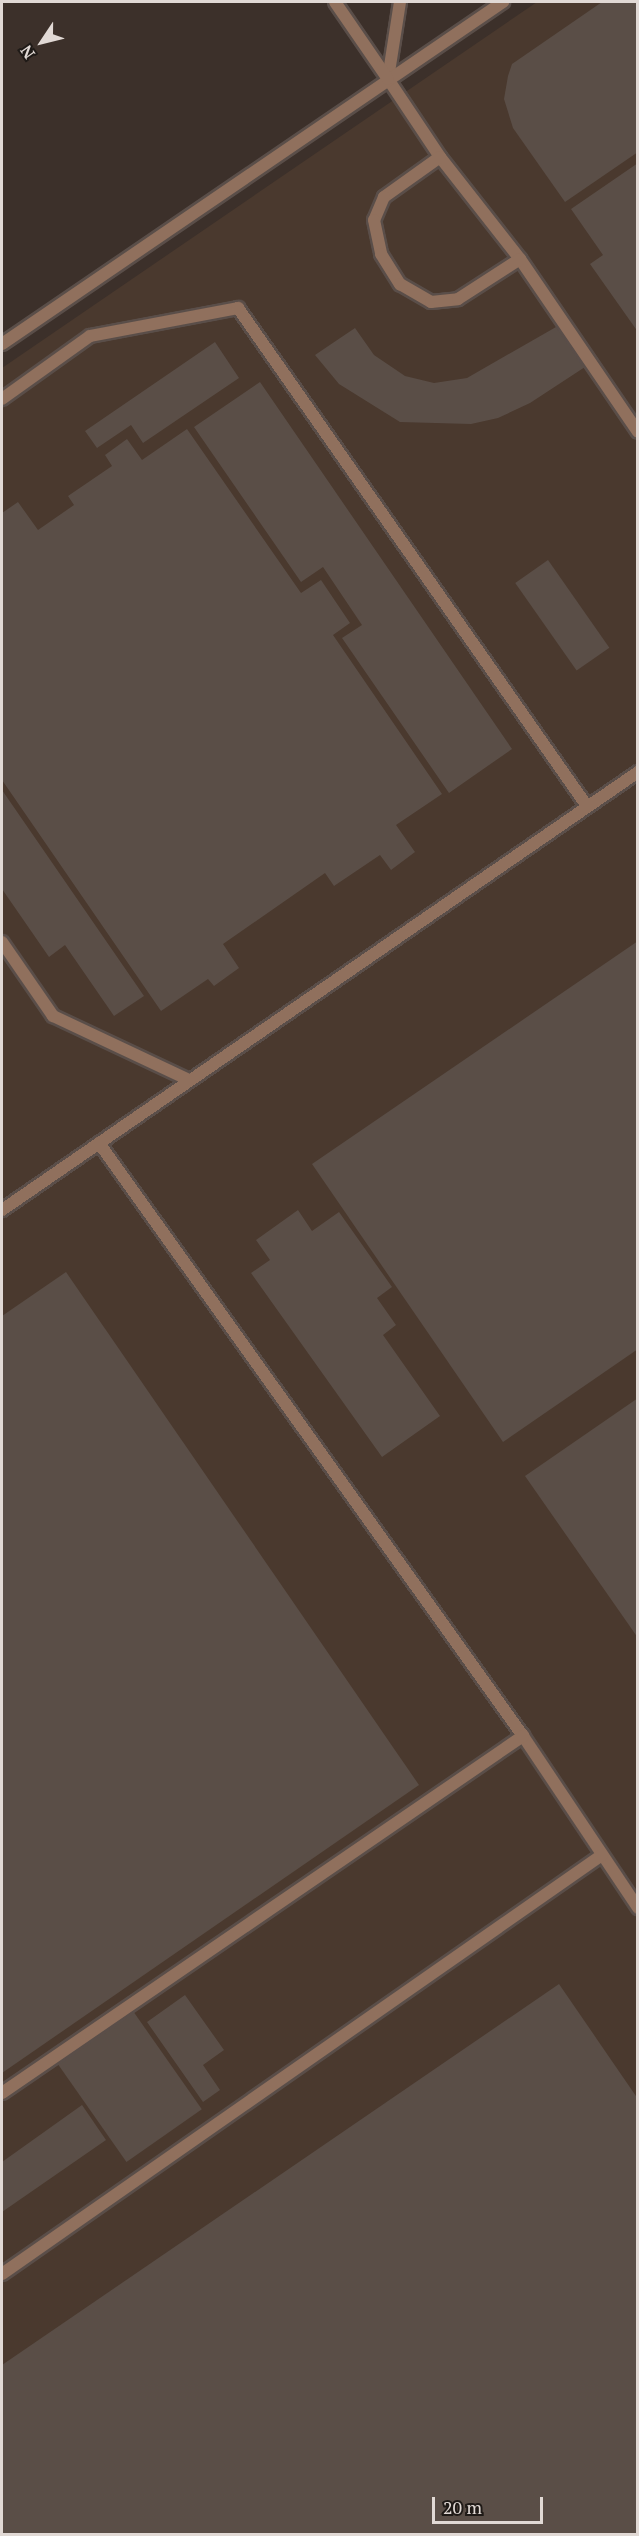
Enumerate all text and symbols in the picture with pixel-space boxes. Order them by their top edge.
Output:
north arrow [12,12,72,72]
text: N [15,41,40,64]
scale bar [435,2485,546,2523]
text: 20 m [443,2495,482,2519]

